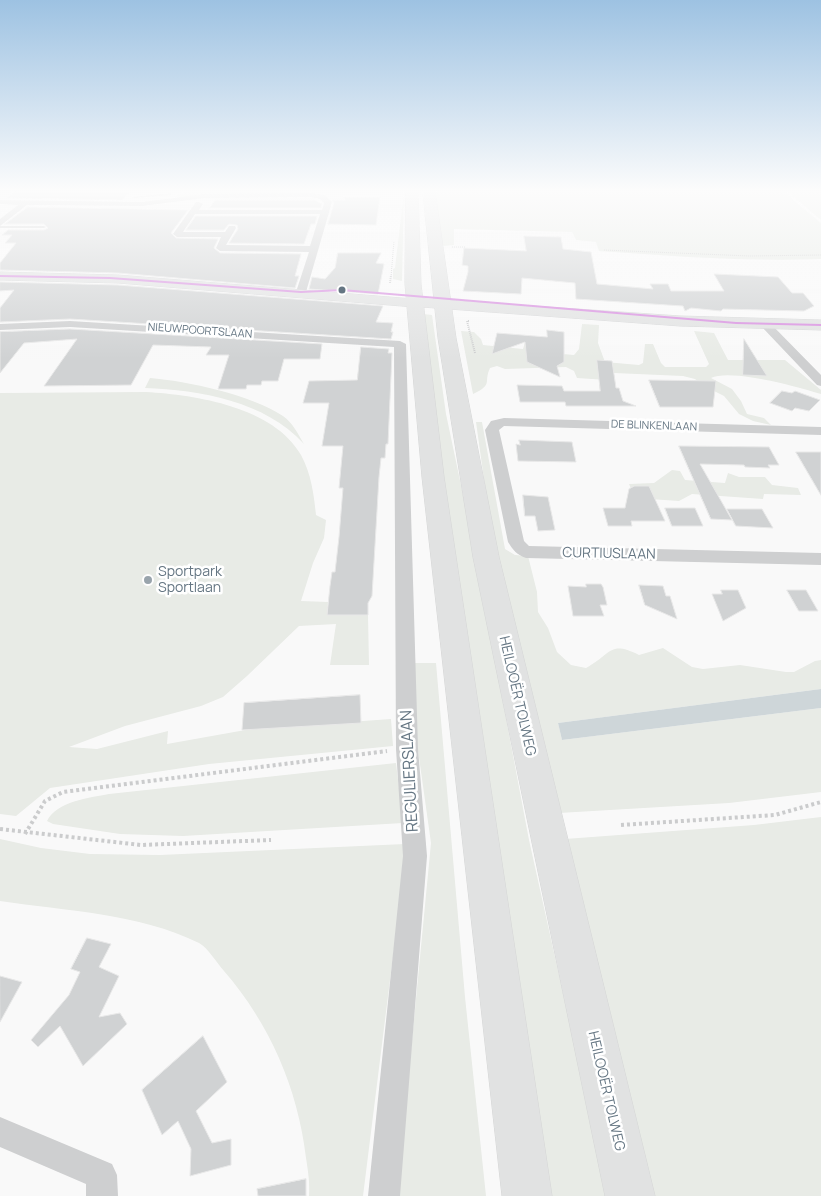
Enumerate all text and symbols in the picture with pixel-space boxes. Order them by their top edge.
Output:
unlabelled marker [337,285,347,295]
street label: NIEUWPOORTSLAAN [147,321,253,341]
street label: DE BLINKENLAAN [611,418,697,434]
street label: CURTIUSLAAN [562,545,656,563]
place label: Sportpark Sportlaan [158,564,222,596]
marker: Sportpark Sportlaan [142,574,154,586]
street label: HEILOOËR TOLWEG [495,634,539,758]
street label: REGULIERSLAAN [397,709,423,833]
street label: HEILOOËR TOLWEG [584,1029,628,1153]

